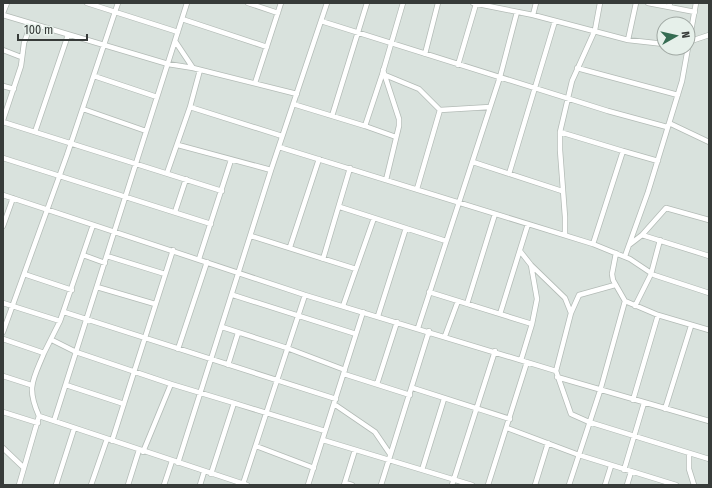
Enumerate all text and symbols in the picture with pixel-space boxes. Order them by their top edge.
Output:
scale bar [18,16,87,42]
north arrow [656,16,696,56]
text: 100 m [24,23,53,37]
text: N [679,31,692,39]

